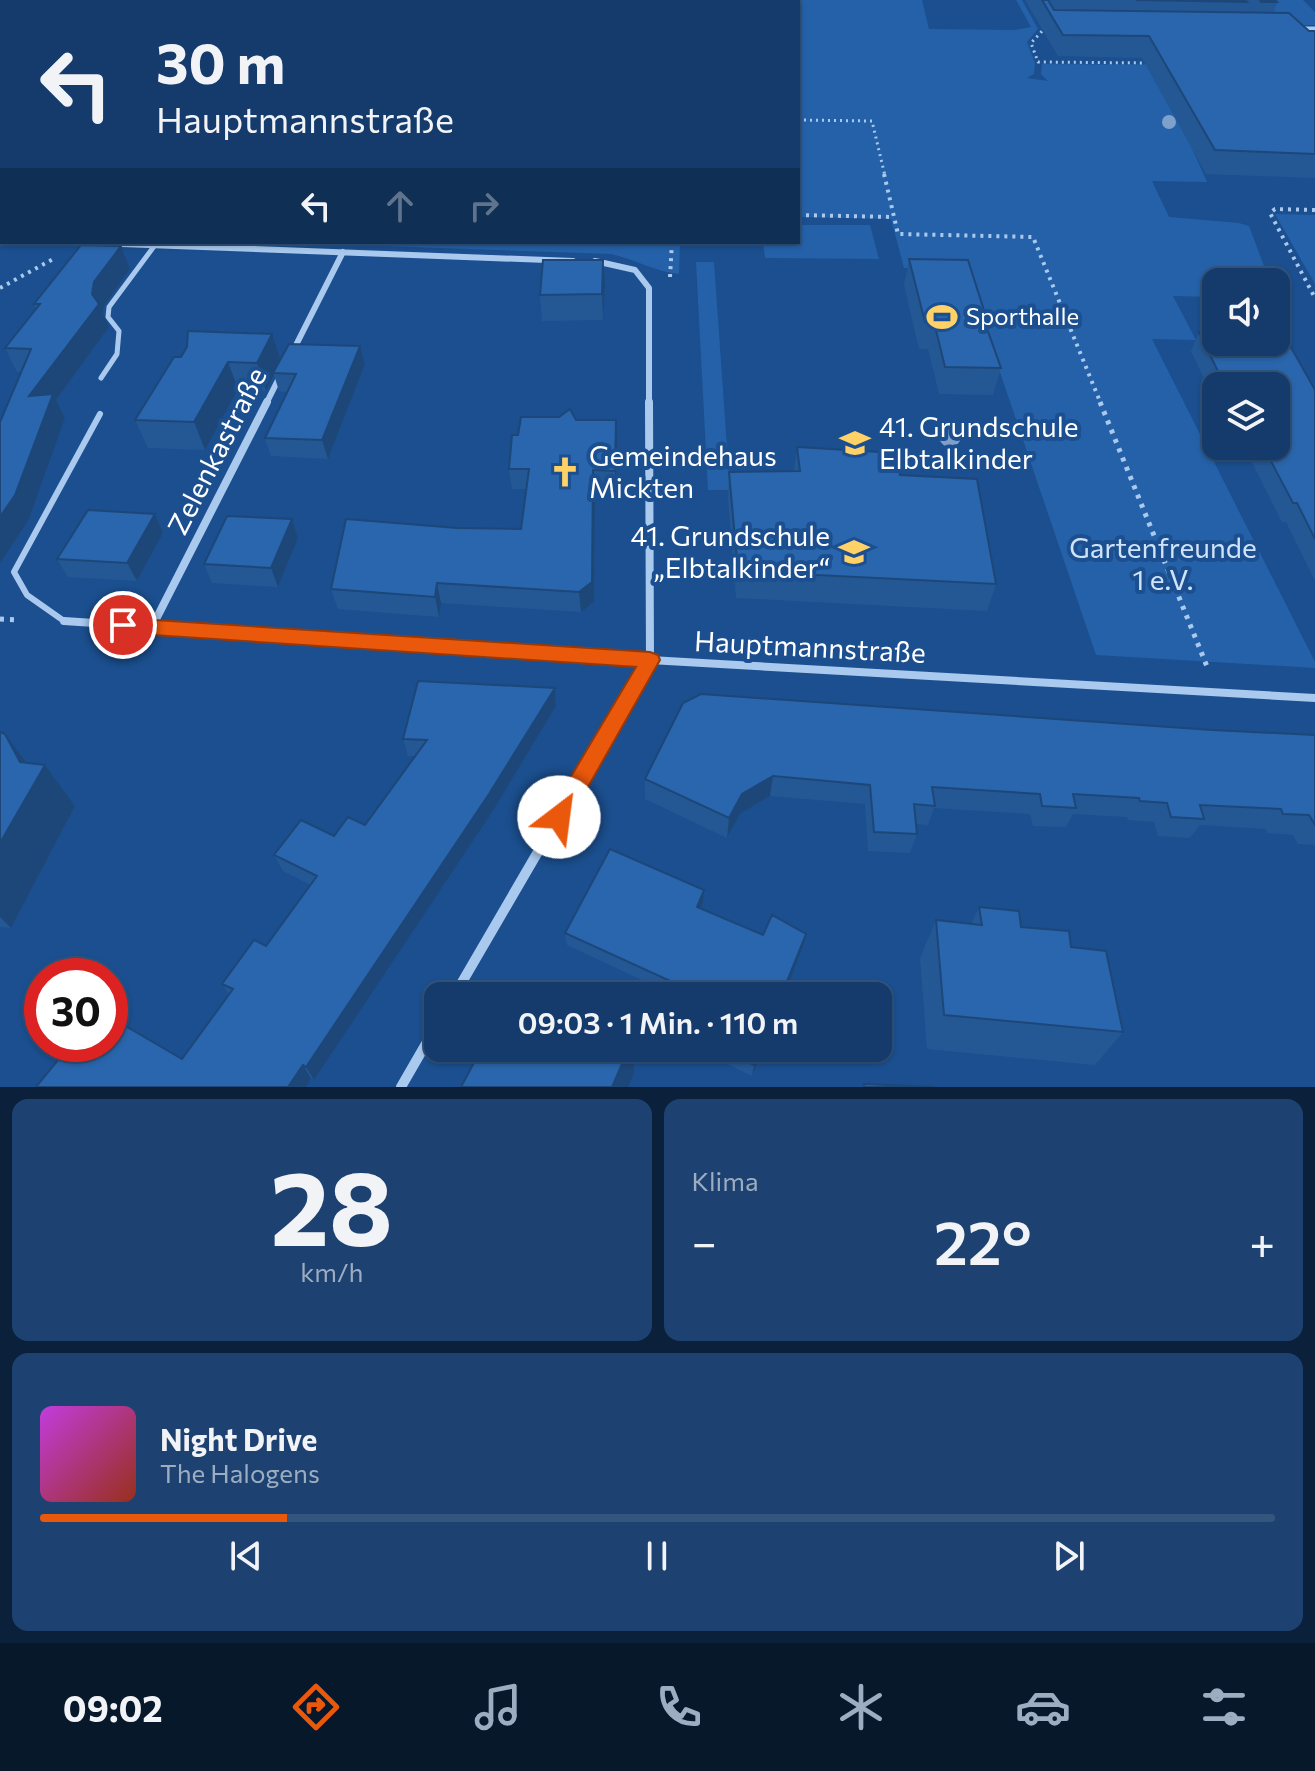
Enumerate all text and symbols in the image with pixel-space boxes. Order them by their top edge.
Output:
text: 30 m [156,27,285,96]
icon: left [24,32,128,136]
text: Hauptmannstraße [156,96,454,140]
icon: left [294,184,338,228]
icon: ahead [378,184,422,228]
icon: right [462,184,506,228]
map controls [1202,268,1290,460]
button: sound [1202,268,1290,356]
sports icon: Sporthalle [925,300,959,334]
place label: Sporthalle [966,301,1079,330]
street label: Zelenkastraße [159,361,273,540]
button: layers [1202,372,1290,460]
place label: 41. Grundschule Elbtalkinder [879,409,1079,475]
school or university icon: 41. Grundschule Elbtalkinder [838,426,872,460]
place label: Gemeindehaus Mickten [589,438,777,504]
church icon: Gemeindehaus Mickten [548,455,582,489]
place label: 41. Grundschule „Elbtalkinder“ [630,518,830,584]
park label: Gartenfreunde 1 e.V. [1069,530,1257,596]
school or university icon: 41. Grundschule „Elbtalkinder“ [837,535,871,569]
pin [89,591,157,659]
icon: arrive [101,603,145,647]
street label: Hauptmannstraße [693,623,927,669]
position arrow [517,775,601,859]
speed limit sign: 30 [24,958,128,1062]
text: 09:03 · 1 Min. · 110 m [518,1003,798,1040]
text: 28 [270,1140,393,1267]
text: Klima [692,1165,759,1196]
text: 22° [934,1204,1032,1277]
text: − [692,1214,717,1268]
text: + [1249,1214,1275,1268]
text: km/h [300,1256,363,1287]
text: Night Drive [160,1420,317,1457]
text: The Halogens [160,1457,320,1488]
icon: previous [224,1534,268,1578]
icon: pause [635,1534,679,1578]
icon: next [1047,1534,1091,1578]
icon: directions [288,1679,344,1735]
icon: music [470,1679,526,1735]
icon: phone [651,1679,707,1735]
icon: climate [833,1679,889,1735]
icon: car [1015,1679,1071,1735]
icon: filters [1196,1679,1252,1735]
text: 09:02 [63,1685,163,1729]

